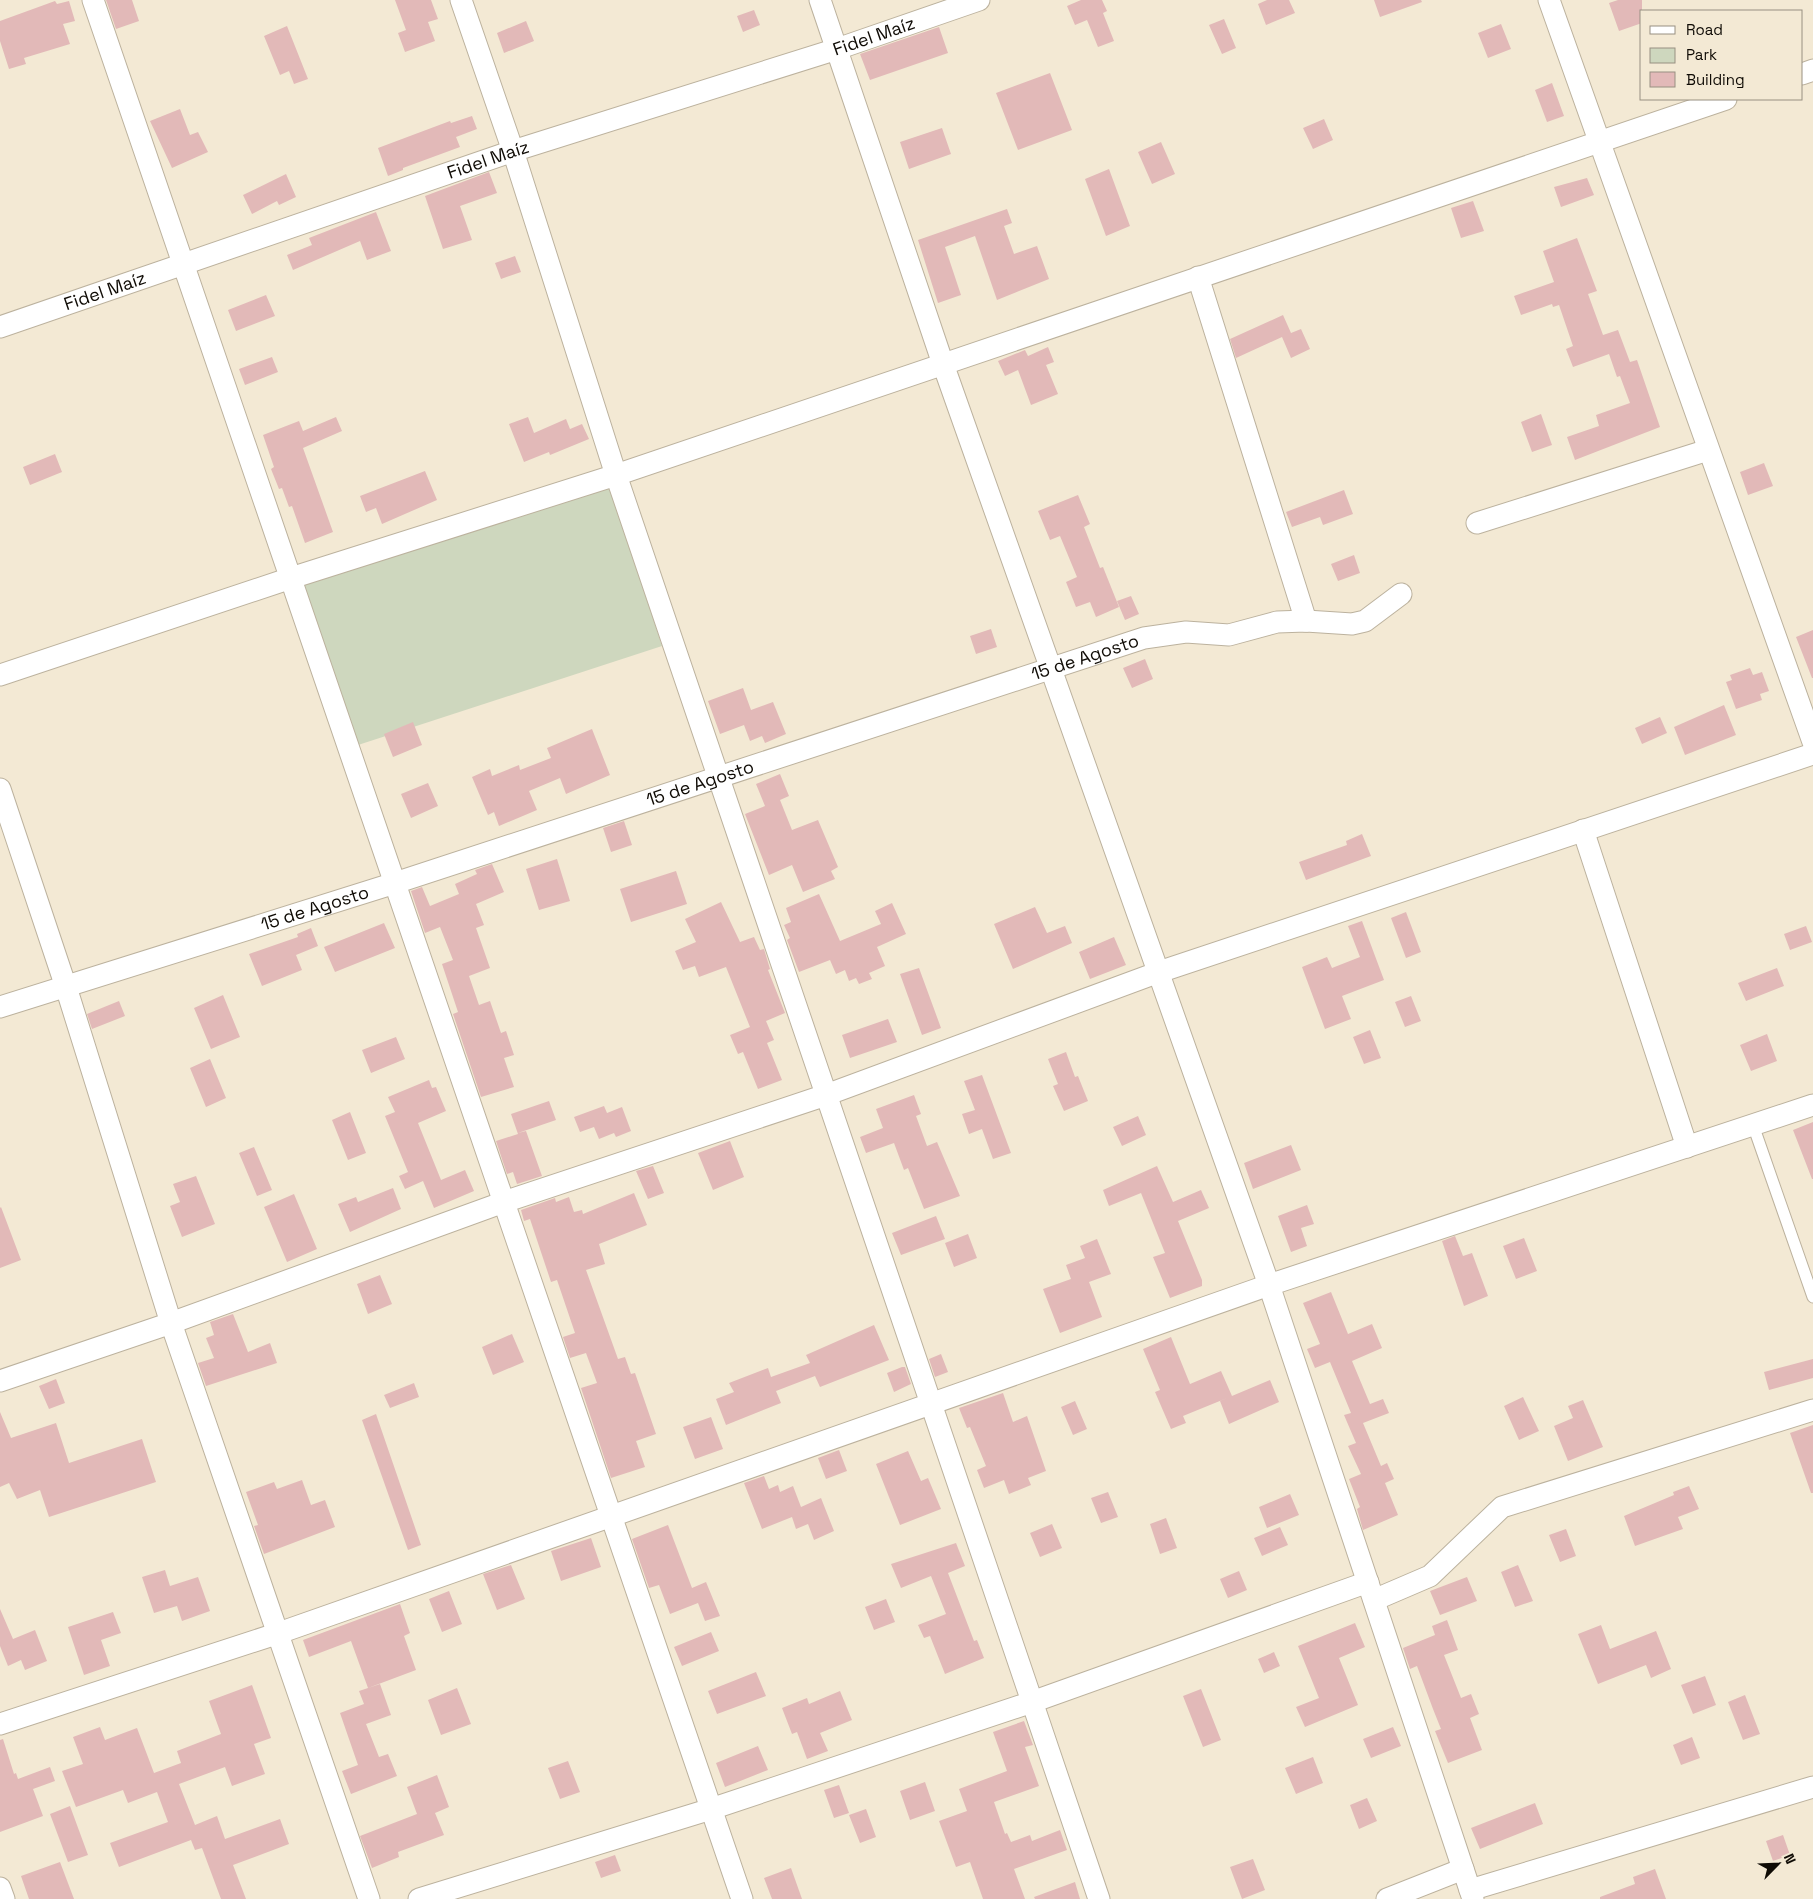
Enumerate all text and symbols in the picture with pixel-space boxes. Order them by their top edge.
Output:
legend [1640,10,1803,100]
street label: Fidel Maíz [830,11,918,61]
text: Road [1686,20,1723,39]
text: Park [1686,45,1717,64]
text: Building [1686,70,1745,89]
street label: Fidel Maíz [444,135,532,184]
street label: Fidel Maíz [61,266,149,315]
street label: 15 de Agosto [1028,628,1142,685]
street label: 15 de Agosto [643,754,757,811]
street label: 15 de Agosto [258,880,372,935]
north arrow [1753,1839,1803,1889]
text: N [1780,1851,1800,1867]

